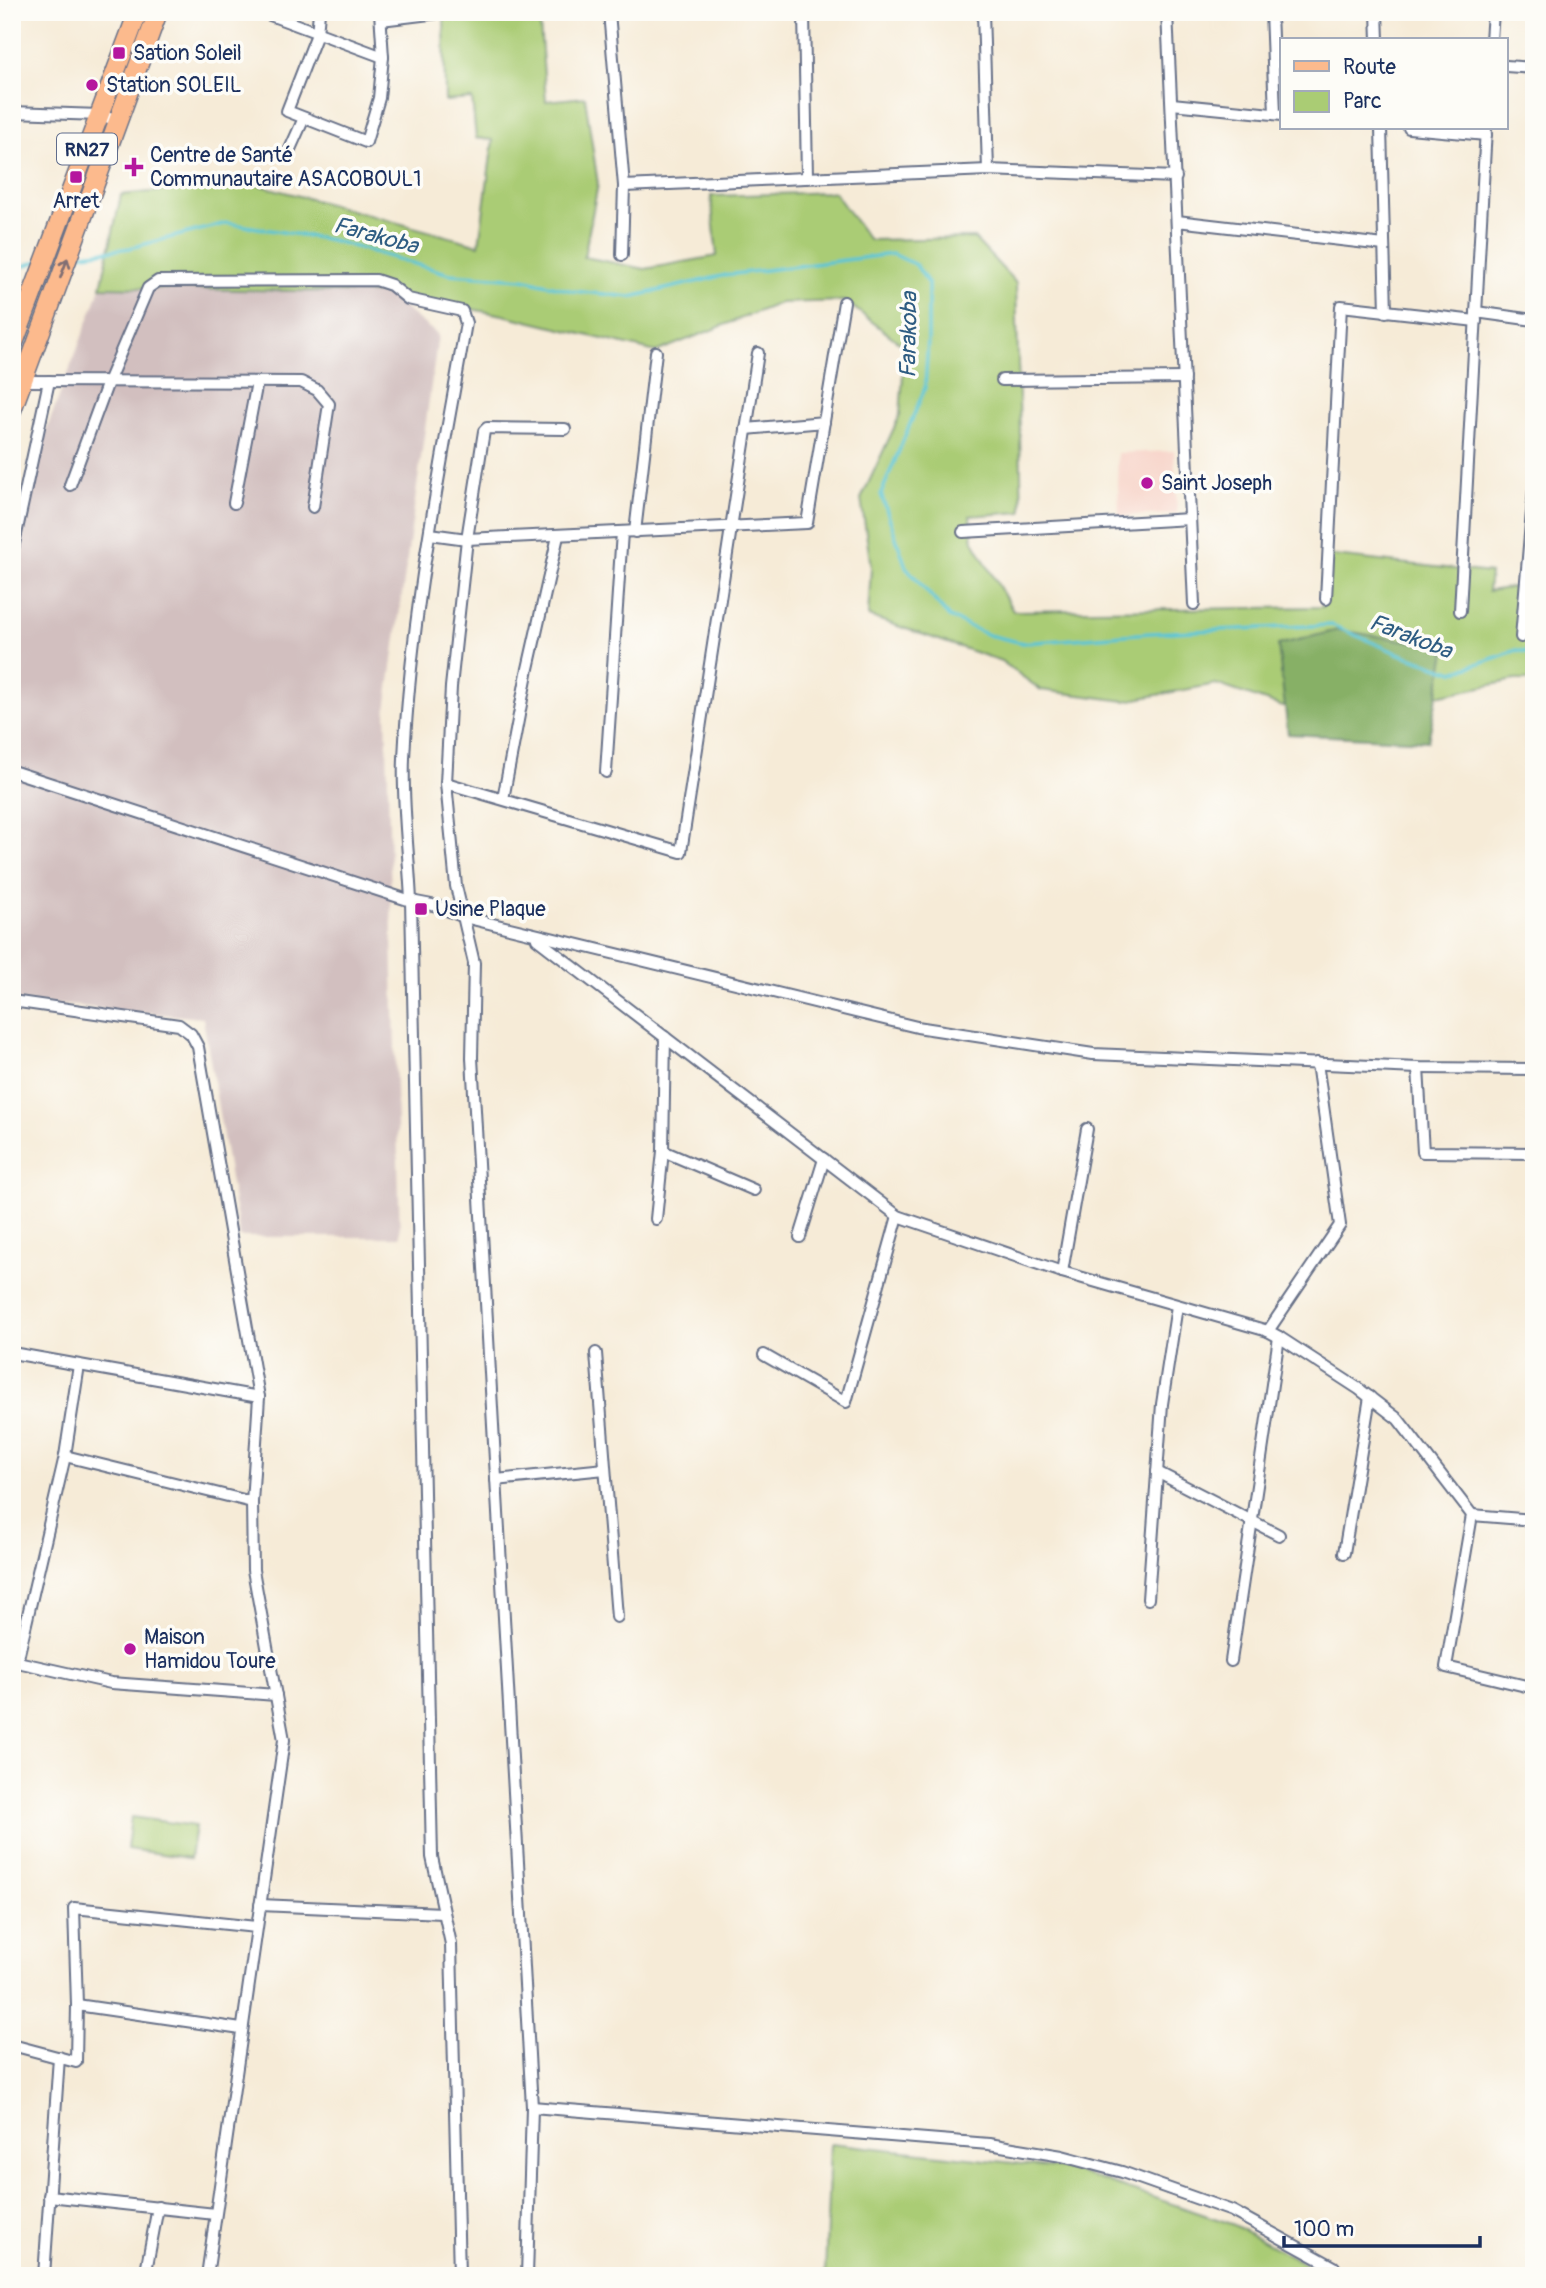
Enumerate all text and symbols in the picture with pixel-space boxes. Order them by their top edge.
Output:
legend [1280,38,1508,130]
place label: Sation Soleil [133,40,242,67]
marker: Sation Soleil [111,45,127,61]
text: Route [1343,54,1396,81]
place label: Station SOLEIL [106,72,242,99]
marker: Station SOLEIL [84,77,100,93]
text: Parc [1343,88,1382,115]
road number: RN27 [57,134,117,164]
place label: Centre de Santé Communautaire ASACOBOUL1 [150,142,421,193]
marker: Centre de Santé Communautaire ASACOBOUL1 [124,157,144,177]
marker: Arret [68,169,84,185]
place label: Arret [52,188,100,215]
water label: Farakoba [331,210,422,261]
one-way arrow [59,258,71,280]
water label: Farakoba [893,290,924,378]
place label: Saint Joseph [1161,470,1272,497]
marker: Saint Joseph [1139,475,1155,491]
water label: Farakoba [1365,608,1457,666]
place label: Usine Plaque [435,896,546,923]
marker: Usine Plaque [413,901,429,917]
place label: Maison Hamidou Toure [144,1624,276,1675]
marker: Maison Hamidou Toure [122,1641,138,1657]
scale bar [1284,2204,1480,2248]
text: 100 m [1294,2216,1354,2243]

